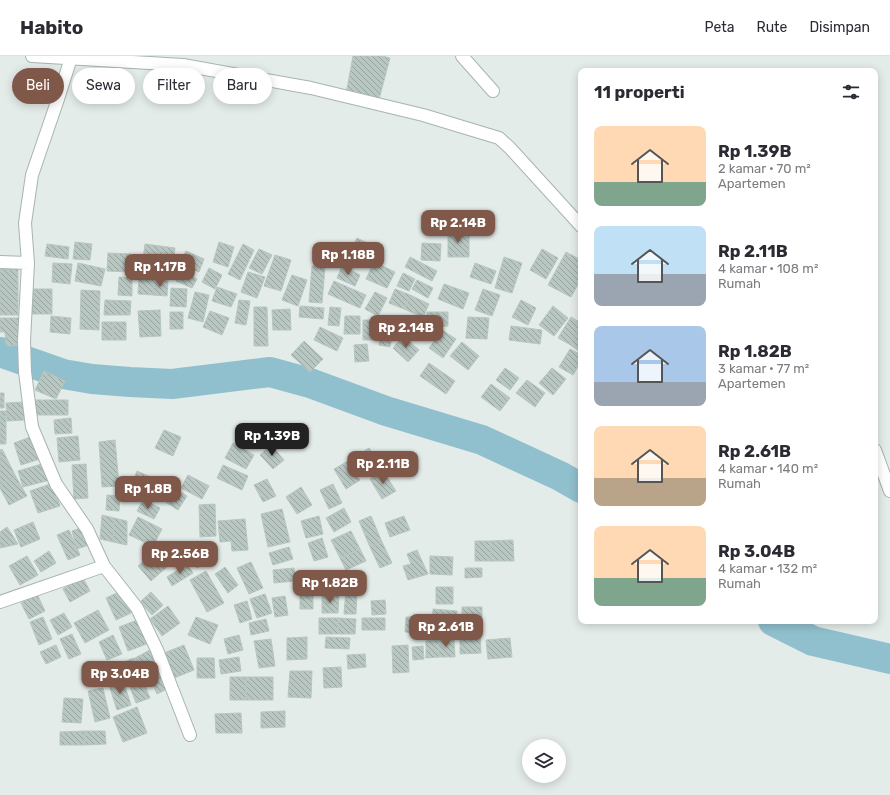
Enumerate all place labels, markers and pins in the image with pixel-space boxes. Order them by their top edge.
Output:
pin: Rp 2.14B [417,210,499,244]
pin: Rp 1.18B [307,242,389,276]
pin: Rp 1.17B [119,254,201,288]
pin: Rp 2.14B [365,315,447,349]
pin: Rp 1.39B [231,423,313,457]
pin: Rp 2.11B [342,451,424,485]
pin: Rp 1.8B [111,476,185,510]
pin: Rp 2.56B [139,541,221,575]
pin: Rp 1.82B [289,570,371,604]
pin: Rp 2.61B [405,614,487,648]
pin: Rp 3.04B [79,661,161,695]

